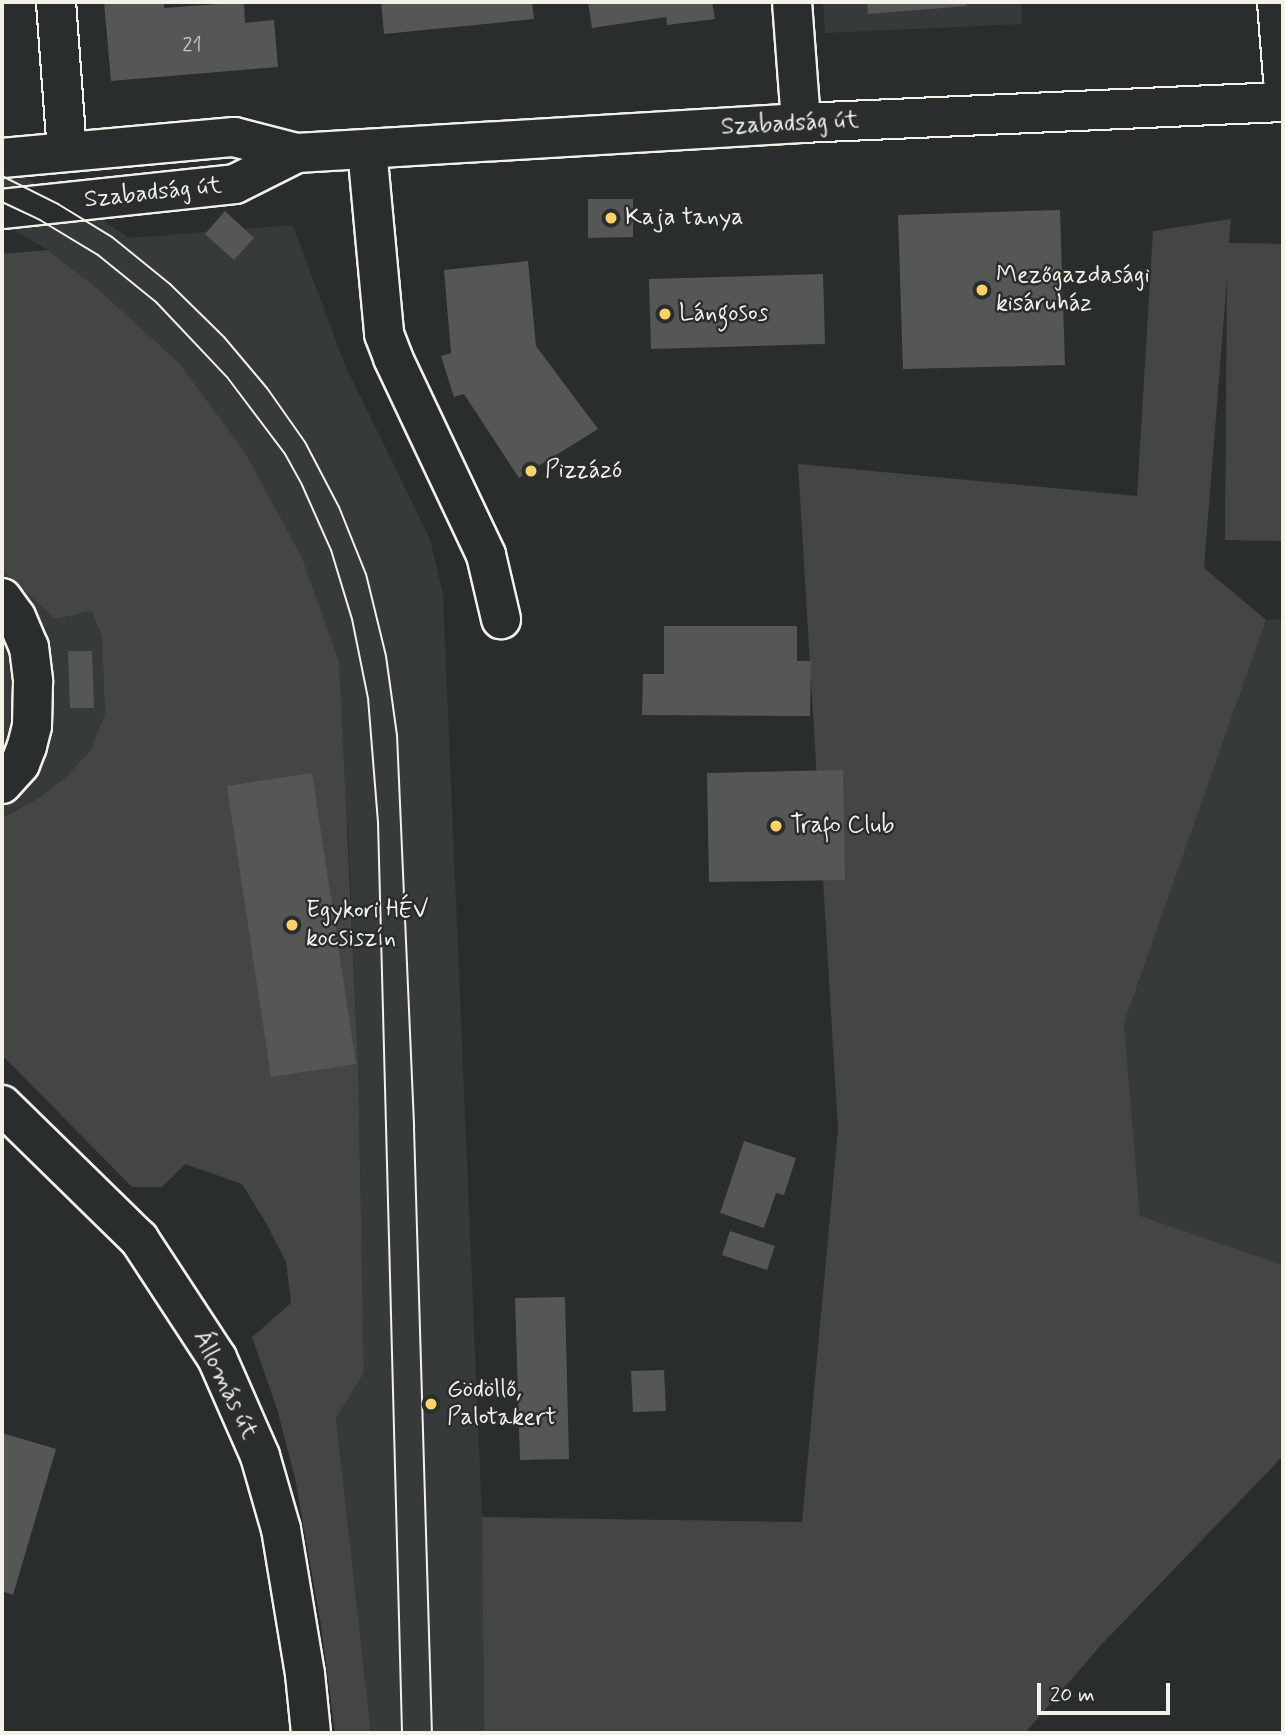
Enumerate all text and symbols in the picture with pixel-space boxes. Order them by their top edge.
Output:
house number: 21 [182,32,202,58]
street label: Szabadság út [720,106,860,142]
street label: Szabadság út [83,171,223,215]
place label: Kaja tanya [625,204,744,232]
marker: Kaja tanya [603,210,619,226]
place label: Mezőgazdasági kisáruház [996,262,1150,318]
marker: Mezőgazdasági kisáruház [974,282,990,298]
place label: Lángosos [679,300,768,328]
marker: Lángosos [657,306,673,322]
place label: Pizzázó [545,457,622,485]
marker: Pizzázó [523,463,539,479]
place label: Trafo Club [790,812,894,840]
marker: Trafo Club [768,818,784,834]
place label: Egykori HÉV kocsiszín [306,897,431,953]
marker: Egykori HÉV kocsiszín [284,917,300,933]
street label: Állomás út [186,1326,264,1444]
place label: Gödöllő, Palotakert [447,1376,556,1432]
marker: Gödöllő, Palotakert [421,1394,441,1414]
scale bar [1040,1668,1173,1712]
text: 20 m [1050,1681,1095,1709]

